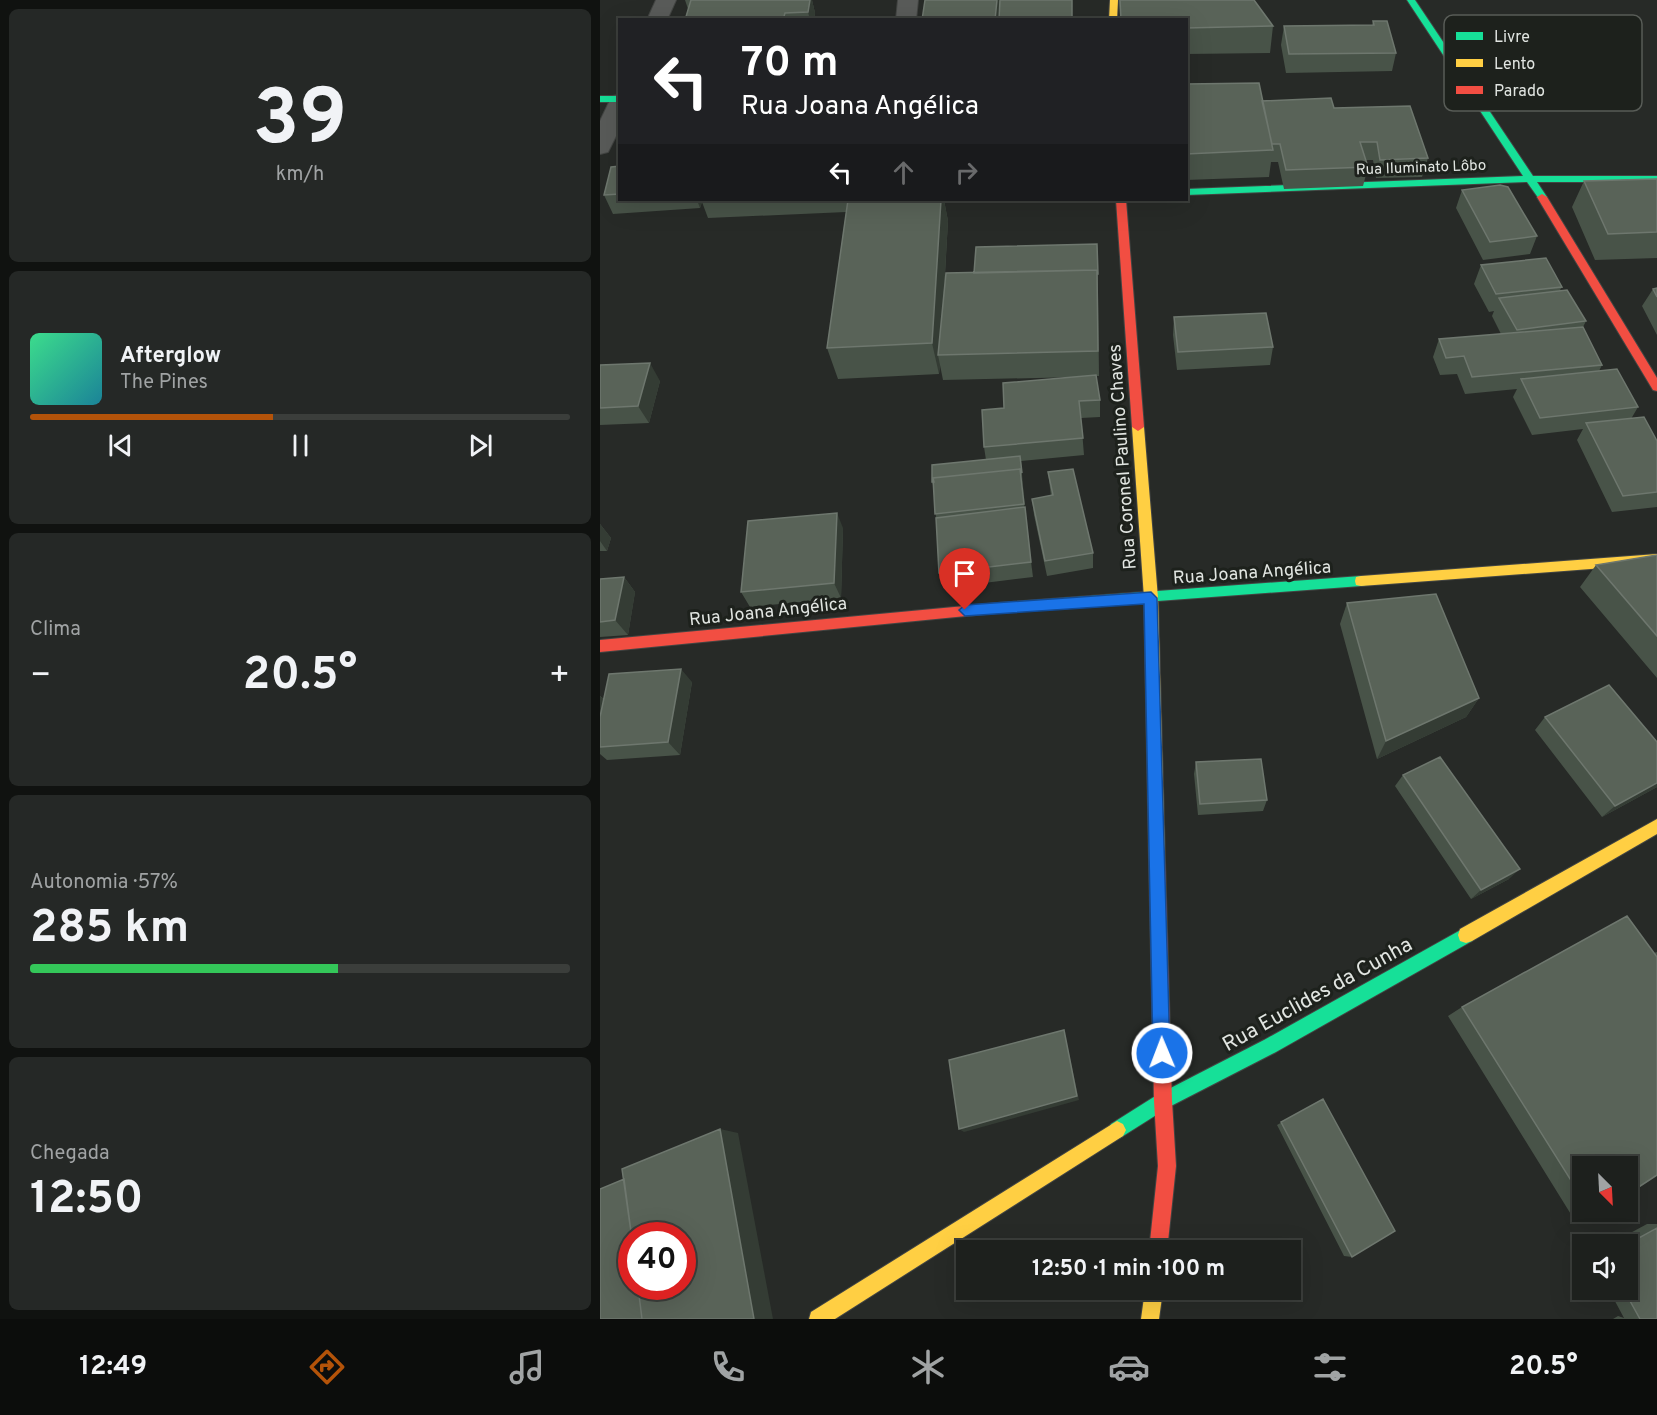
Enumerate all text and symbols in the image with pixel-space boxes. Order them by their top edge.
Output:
legend [1444,15,1642,111]
text: Livre [1494,28,1530,48]
text: 70 m [741,38,839,91]
icon: left [642,42,720,120]
text: Lento [1494,55,1535,75]
text: 39 [253,73,347,172]
text: Parado [1494,82,1545,102]
text: Rua Joana Angélica [741,90,979,124]
icon: left [824,156,857,189]
icon: ahead [887,156,920,189]
icon: right [950,156,983,189]
street label: Rua Iluminato Lôbo [1356,157,1487,180]
text: km/h [276,162,324,188]
text: Afterglow [120,343,221,370]
street label: Rua Coronel Paulino Chaves [1104,343,1143,570]
text: The Pines [120,370,208,396]
icon: previous [104,429,137,462]
icon: pause [284,429,317,462]
icon: next [464,429,497,462]
pin [939,548,990,610]
street label: Rua Joana Angélica [1172,556,1332,591]
icon: arrive [948,557,981,590]
street label: Rua Joana Angélica [688,593,848,632]
text: Clima [30,617,81,643]
text: 20.5° [243,648,357,705]
text: − [30,656,51,698]
text: + [549,656,570,698]
text: Autonomia · 57% [30,870,178,896]
text: 285 km [30,901,189,958]
street label: Rua Euclides da Cunha [1218,932,1417,1059]
position arrow [1130,1021,1194,1085]
text: Chegada [30,1141,110,1167]
north arrow [1572,1156,1638,1222]
map controls [1572,1156,1638,1300]
text: 12:50 [30,1172,143,1229]
speed limit sign: 40 [618,1222,696,1300]
button: sound [1572,1234,1638,1300]
text: 12:50 · 1 min · 100 m [1032,1256,1225,1283]
icon: directions [306,1346,348,1388]
icon: music [506,1346,548,1388]
icon: phone [707,1346,749,1388]
icon: climate [907,1346,949,1388]
icon: car [1108,1346,1150,1388]
icon: filters [1309,1346,1351,1388]
text: 12:49 [79,1350,147,1384]
text: 20.5° [1509,1350,1578,1384]

